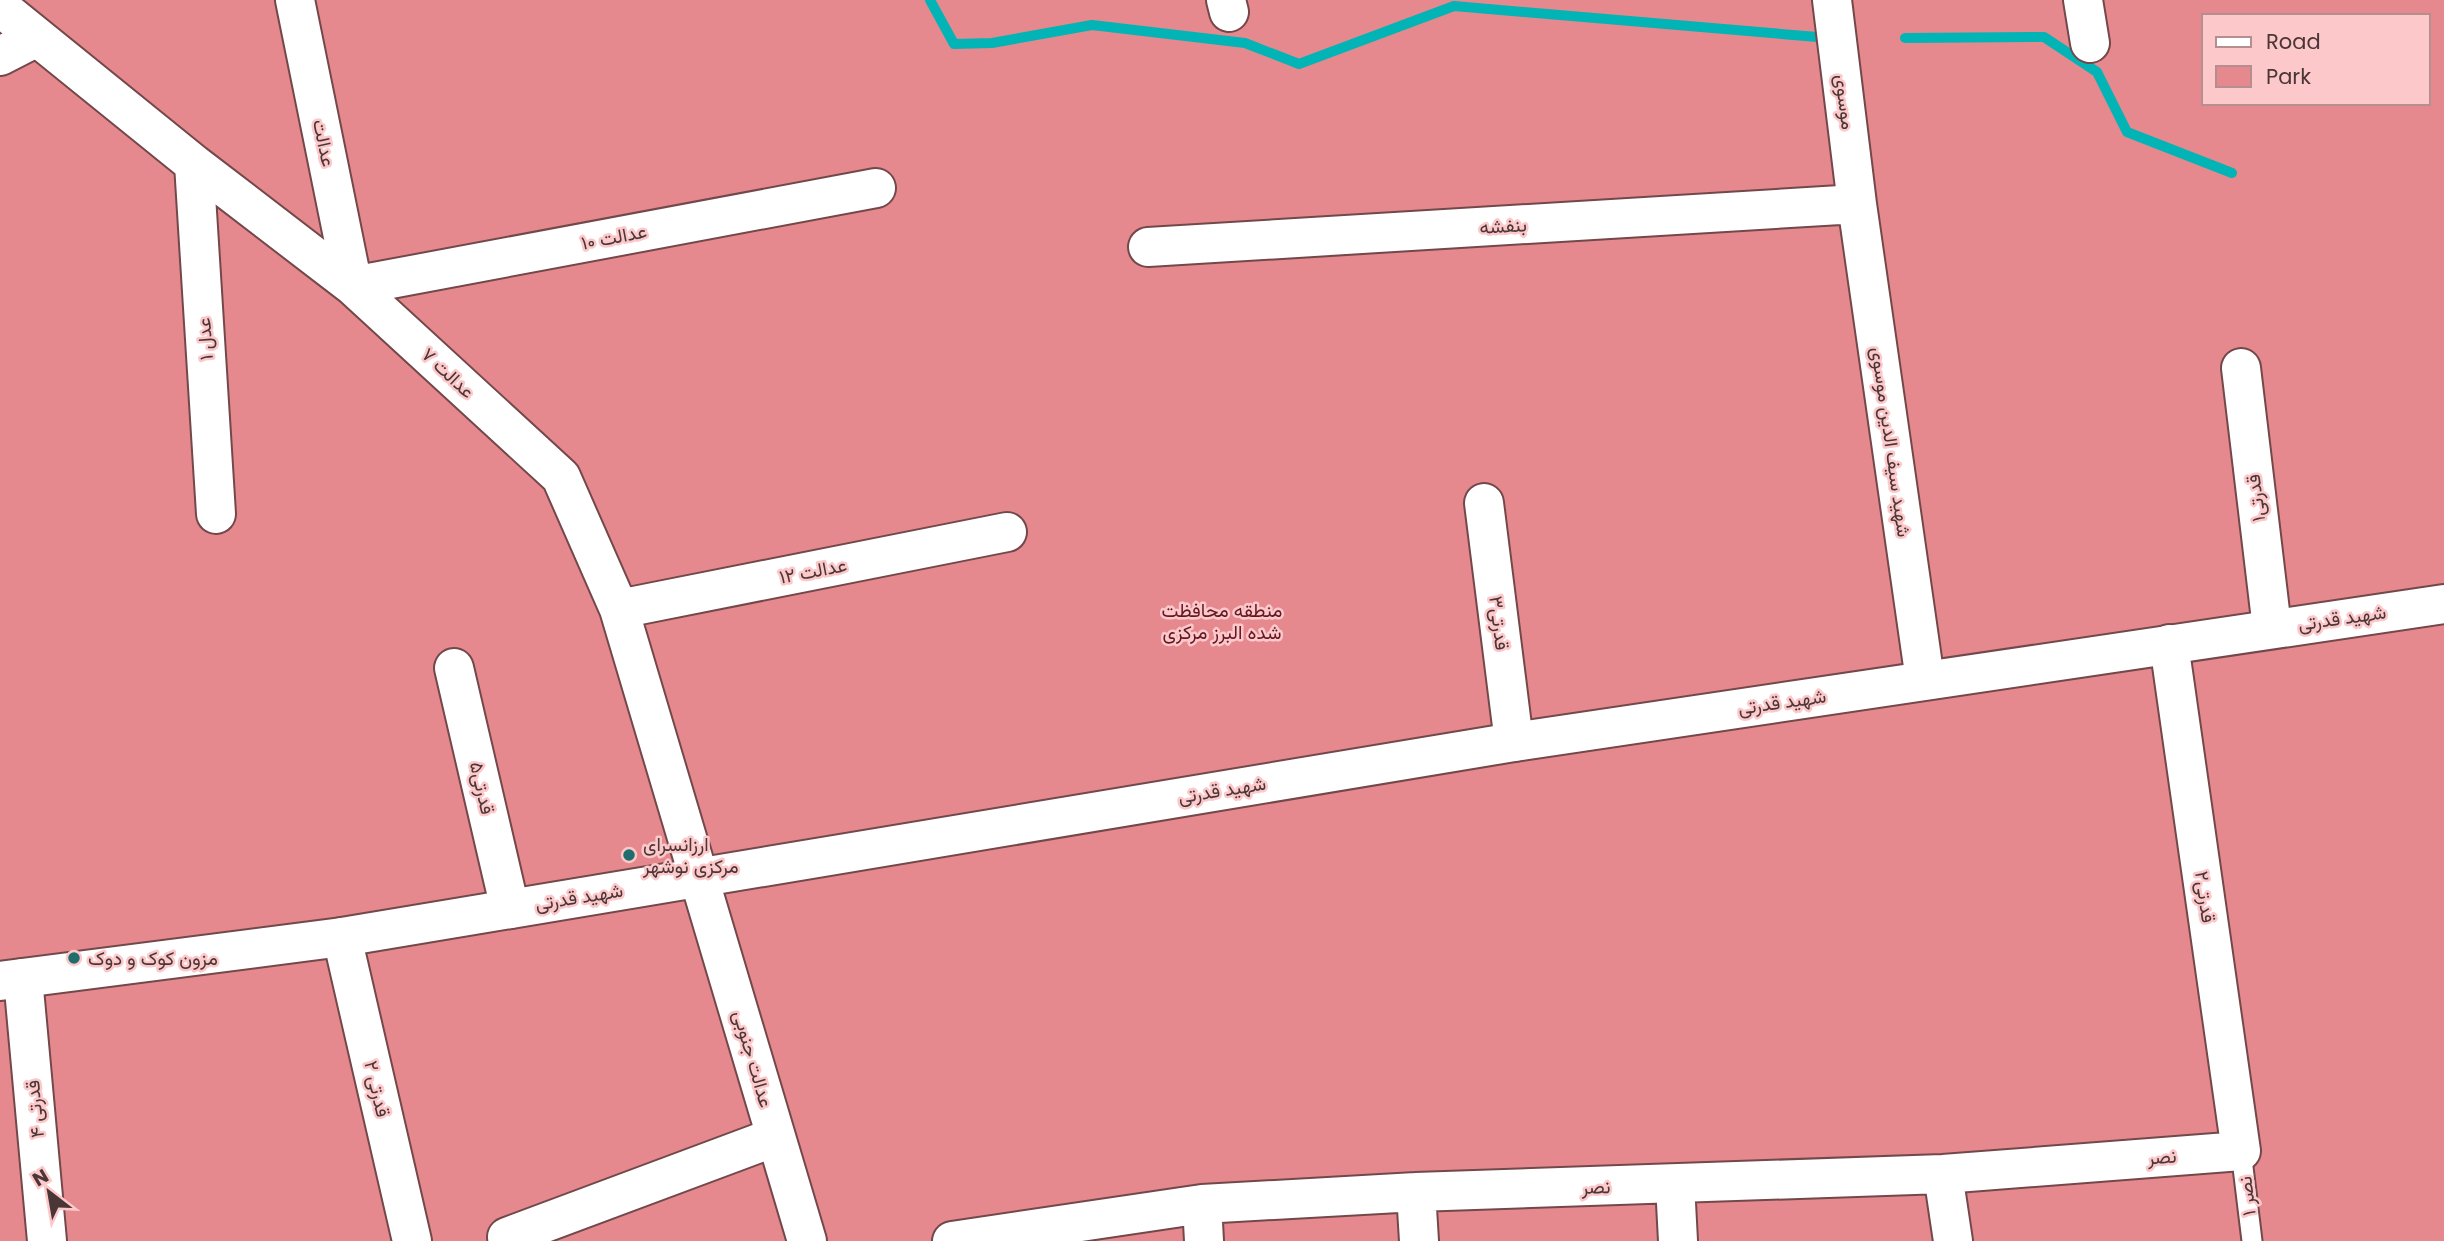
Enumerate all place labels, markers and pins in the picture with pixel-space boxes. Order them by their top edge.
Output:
place label: ارزانسرای مرکزی نوشهر [642,831,739,880]
marker: ارزانسرای مرکزی نوشهر [621,847,637,863]
place label: مزون کوک و دوک [88,945,218,972]
marker: مزون کوک و دوک [66,950,82,966]

